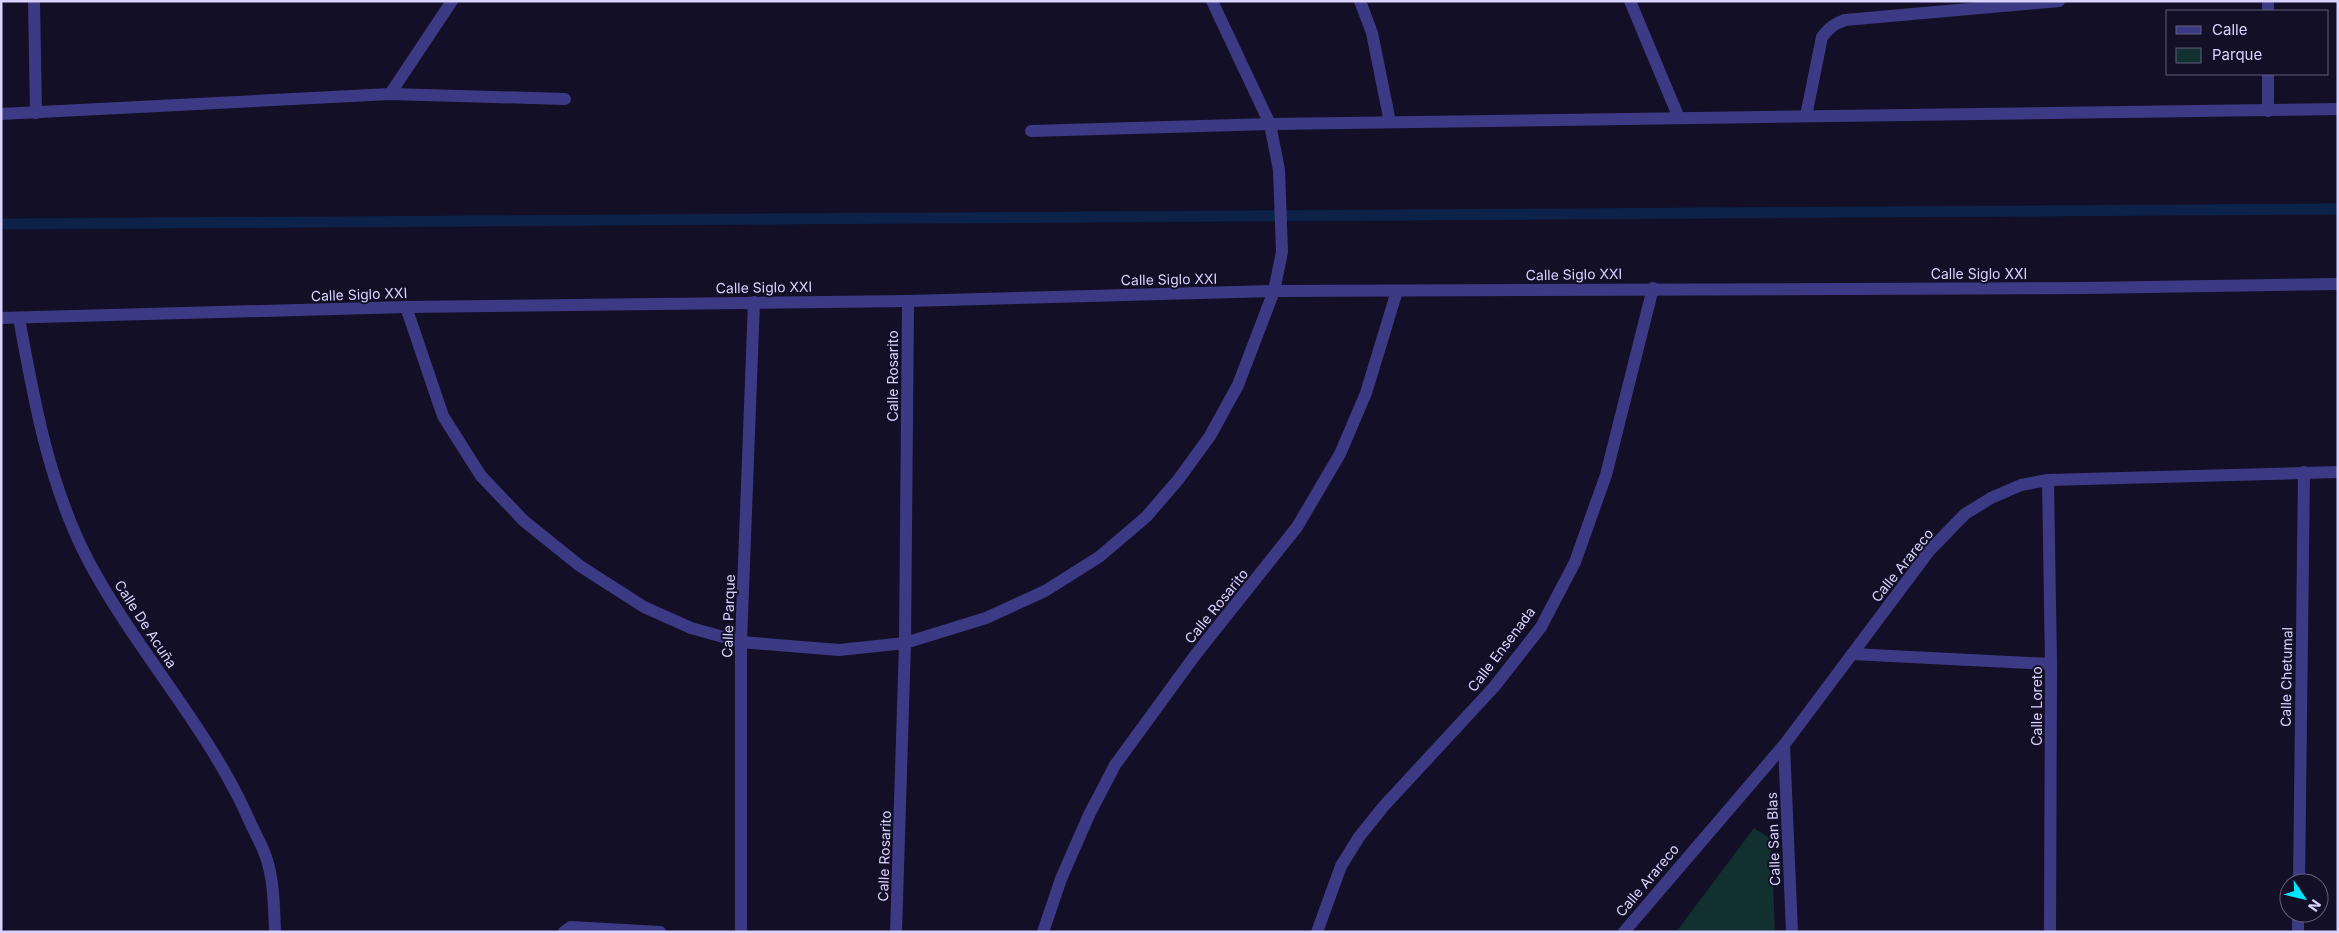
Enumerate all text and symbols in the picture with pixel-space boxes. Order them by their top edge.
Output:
legend [2166,10,2329,75]
text: Calle [2212,20,2247,39]
text: Parque [2212,45,2262,64]
street label: Calle Siglo XXI [1526,265,1622,283]
street label: Calle Siglo XXI [1931,265,2027,282]
street label: Calle Siglo XXI [1121,270,1217,288]
street label: Calle Siglo XXI [716,278,812,296]
street label: Calle Siglo XXI [310,284,408,304]
street label: Calle Rosarito [884,330,901,422]
street label: Calle Arareco [1867,525,1937,605]
street label: Calle Rosarito [1181,565,1251,647]
street label: Calle Parque [718,574,738,658]
street label: Calle De Acuña [111,577,181,671]
street label: Calle Ensenada [1464,603,1538,695]
street label: Calle Chetumal [2277,627,2295,727]
street label: Calle Loreto [2028,666,2045,746]
street label: Calle San Blas [1763,792,1783,886]
street label: Calle Rosarito [874,810,894,902]
street label: Calle Arareco [1612,840,1682,920]
north arrow [2279,873,2329,923]
text: N [2305,896,2325,915]

